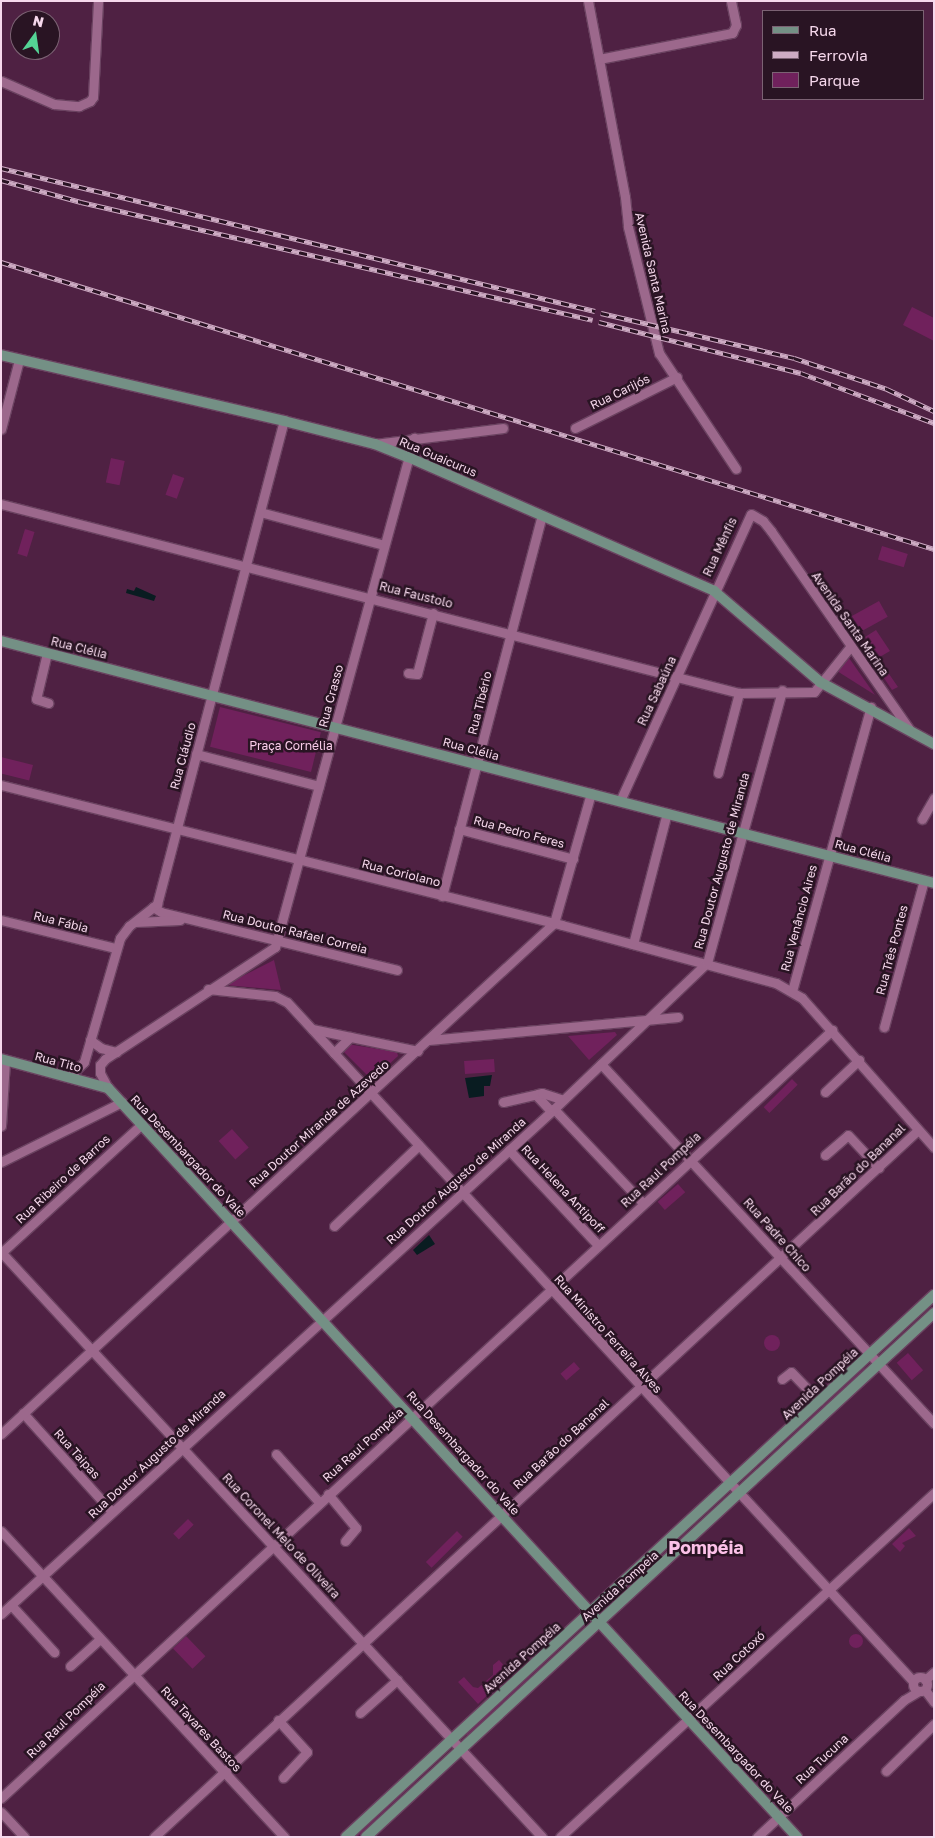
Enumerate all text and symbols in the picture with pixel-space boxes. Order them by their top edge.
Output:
north arrow [10,10,60,60]
legend [762,10,925,100]
text: N [31,11,46,30]
text: Rua [809,21,836,39]
text: Ferrovia [809,46,868,64]
text: Parque [809,71,860,89]
street label: Avenida Santa Marina [632,211,674,335]
street label: Rua Carijós [588,371,652,413]
street label: Rua Guaicurus [397,434,479,480]
street label: Rua Mênfis [700,515,740,579]
street label: Avenida Santa Marina [809,569,891,679]
street label: Rua Faustolo [378,579,454,611]
street label: Rua Clélia [49,634,109,662]
street label: Rua Sabaúna [635,654,679,728]
street label: Rua Crasso [316,663,346,729]
street label: Rua Tibério [465,670,495,736]
street label: Rua Cláudio [167,721,199,791]
street label: Rua Clélia [441,735,501,763]
park label: Praça Cornélia [249,739,333,753]
street label: Rua Doutor Augusto de Miranda [691,771,753,951]
street label: Rua Pedro Feres [472,813,566,851]
street label: Rua Clélia [833,837,893,865]
street label: Rua Coriolano [360,856,442,890]
street label: Rua Venâncio Aires [778,863,820,973]
street label: Rua Três Pontes [873,903,911,997]
street label: Rua Doutor Rafael Correia [221,907,369,957]
street label: Rua Fábia [32,908,90,936]
street label: Rua Tito [33,1049,83,1075]
street label: Rua Doutor Miranda de Azevedo [246,1057,392,1191]
street label: Rua Desembargador do Vale [128,1092,248,1220]
street label: Rua Doutor Augusto de Miranda [383,1115,529,1247]
street label: Rua Barão do Bananal [808,1121,908,1219]
street label: Rua Raul Pompéia [618,1129,704,1211]
street label: Rua Ribeiro de Barros [13,1132,113,1226]
street label: Rua Helena Antipoff [518,1142,608,1236]
street label: Rua Padre Chico [740,1195,814,1275]
street label: Rua Ministro Ferreira Alves [551,1272,665,1396]
street label: Avenida Pompéia [779,1345,861,1423]
street label: Rua Doutor Augusto de Miranda [85,1387,229,1521]
street label: Rua Desembargador do Vale [404,1388,522,1518]
street label: Rua Barão do Bananal [510,1396,612,1492]
street label: Rua Raul Pompéia [320,1405,406,1485]
street label: Rua Taipas [51,1426,103,1482]
street label: Rua Coronel Melo de Oliveira [219,1470,343,1602]
district label: Pompéia [668,1536,744,1558]
street label: Avenida Pompeia [579,1548,661,1624]
street label: Avenida Pompéia [481,1620,563,1696]
street label: Rua Cotoxó [710,1628,768,1684]
street label: Rua Raul Pompéia [24,1679,108,1761]
street label: Rua Tavares Bastos [158,1683,244,1775]
street label: Rua Desembargador do Vale [676,1688,796,1816]
street label: Rua Tucuna [793,1731,851,1787]

